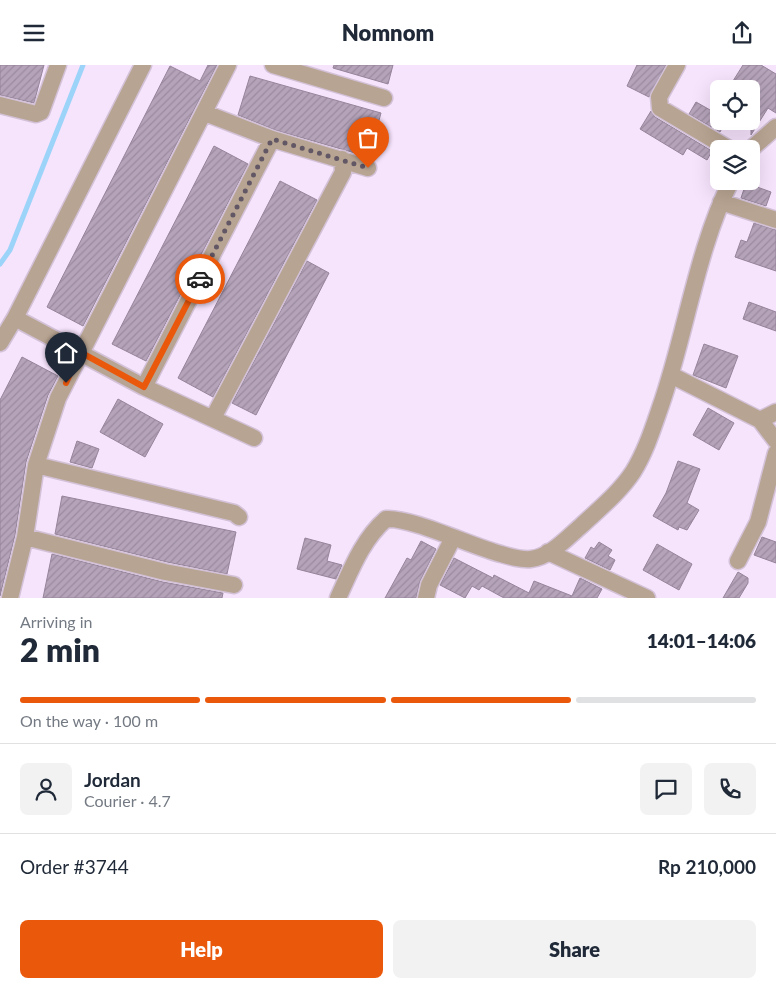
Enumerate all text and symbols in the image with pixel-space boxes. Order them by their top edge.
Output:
icon: menu [20,19,48,47]
text: Nomnom [342,19,434,46]
icon: share [728,19,756,47]
map controls [710,80,760,190]
button: locate [710,80,760,130]
pin [347,117,389,168]
icon: bag [354,124,382,152]
button: layers [710,140,760,190]
courier [175,254,225,304]
icon: car [186,265,214,293]
pin [45,332,87,383]
icon: home [52,339,80,367]
text: Arriving in [20,612,93,631]
text: 14:01–14:06 [647,629,756,652]
text: 2 min [20,630,100,669]
text: On the way · 100 m [20,711,158,730]
button: person [20,763,72,815]
button: chat [640,763,692,815]
button: phone [704,763,756,815]
text: Jordan [84,768,141,791]
text: Courier · 4.7 [84,791,171,810]
text: Order #3744 [20,855,129,878]
text: Rp 210,000 [658,855,756,878]
button: Help [20,920,383,978]
button: Share [393,920,756,978]

